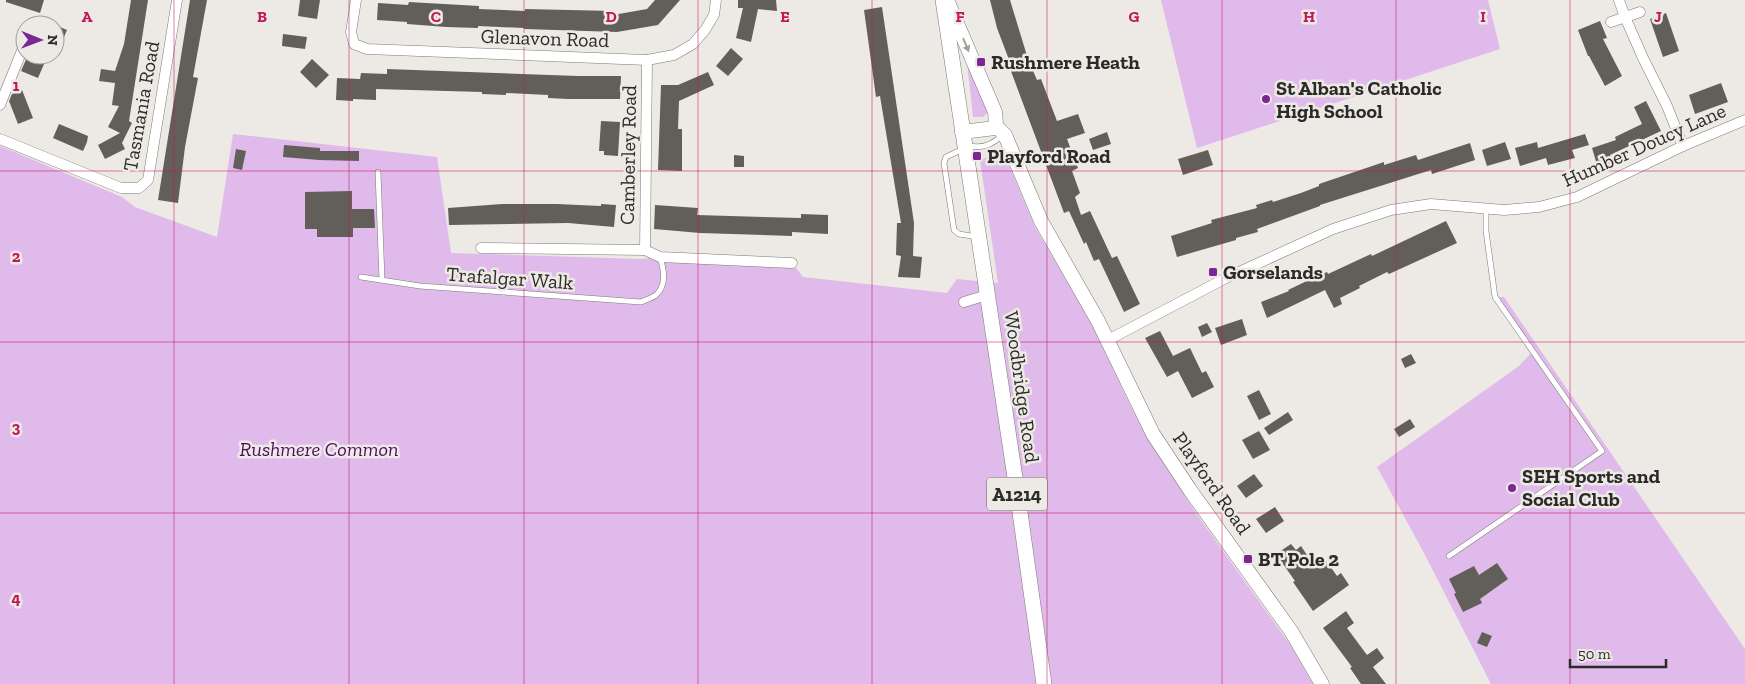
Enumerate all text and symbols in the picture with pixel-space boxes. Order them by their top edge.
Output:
text: A [82,7,93,26]
text: B [257,7,267,26]
text: C [431,7,441,26]
text: D [605,7,617,26]
text: E [780,7,790,26]
text: F [955,7,965,26]
text: G [1129,7,1140,26]
text: H [1303,7,1315,26]
text: I [1480,7,1486,26]
text: J [1654,7,1662,26]
north arrow [15,15,65,65]
street label: Glenavon Road [480,24,610,52]
text: N [44,35,61,46]
one-way arrow [963,38,971,52]
street label: Tasmania Road [118,39,164,173]
place label: Rushmere Heath [991,50,1140,74]
marker: Rushmere Heath [975,56,987,68]
text: 1 [13,76,20,95]
place label: St Alban's Catholic High School [1276,76,1442,123]
street label: Camberley Road [615,85,641,225]
marker: St Alban's Catholic High School [1260,93,1272,105]
street label: Humber Doucy Lane [1559,98,1729,192]
place label: Playford Road [987,144,1111,168]
marker: Playford Road [971,150,983,162]
text: 2 [12,247,21,266]
place label: Gorselands [1223,260,1323,284]
street label: Trafalgar Walk [446,262,575,294]
marker: Gorselands [1207,266,1219,278]
street label: Woodbridge Road [999,310,1045,464]
text: 3 [12,418,21,437]
street label: Playford Road [1168,427,1256,539]
park label: Rushmere Common [239,437,399,461]
place label: SEH Sports and Social Club [1522,464,1661,511]
road number: A1214 [987,478,1047,510]
marker: SEH Sports and Social Club [1506,482,1518,494]
place label: BT Pole 2 [1258,547,1339,571]
marker: BT Pole 2 [1242,553,1254,565]
text: 4 [11,589,21,608]
scale bar [1570,636,1666,668]
text: 50 m [1578,645,1611,663]

